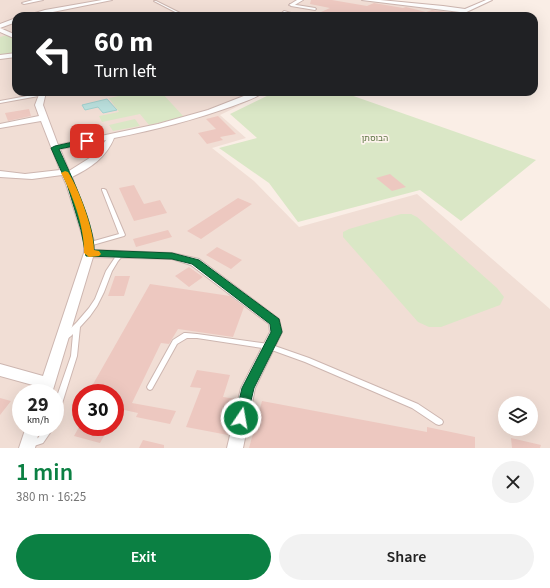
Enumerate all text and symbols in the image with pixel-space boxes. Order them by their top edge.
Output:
text: 60 m [94,22,153,62]
icon: left [28,28,80,80]
text: Turn left [94,59,156,84]
pin [70,124,104,158]
icon: arrive [76,130,98,152]
park label: הבוסתן [362,132,388,145]
speed limit sign: 30 [72,384,124,436]
text: 29 [27,391,49,419]
map controls [498,396,538,436]
button: layers [498,396,538,436]
position arrow [220,397,262,439]
text: km/h [27,413,49,427]
text: 1 min [16,455,73,490]
button: close [492,461,534,503]
text: 380 m · 16:25 [16,488,86,506]
button: Exit [16,534,271,580]
button: Share [279,534,534,580]

